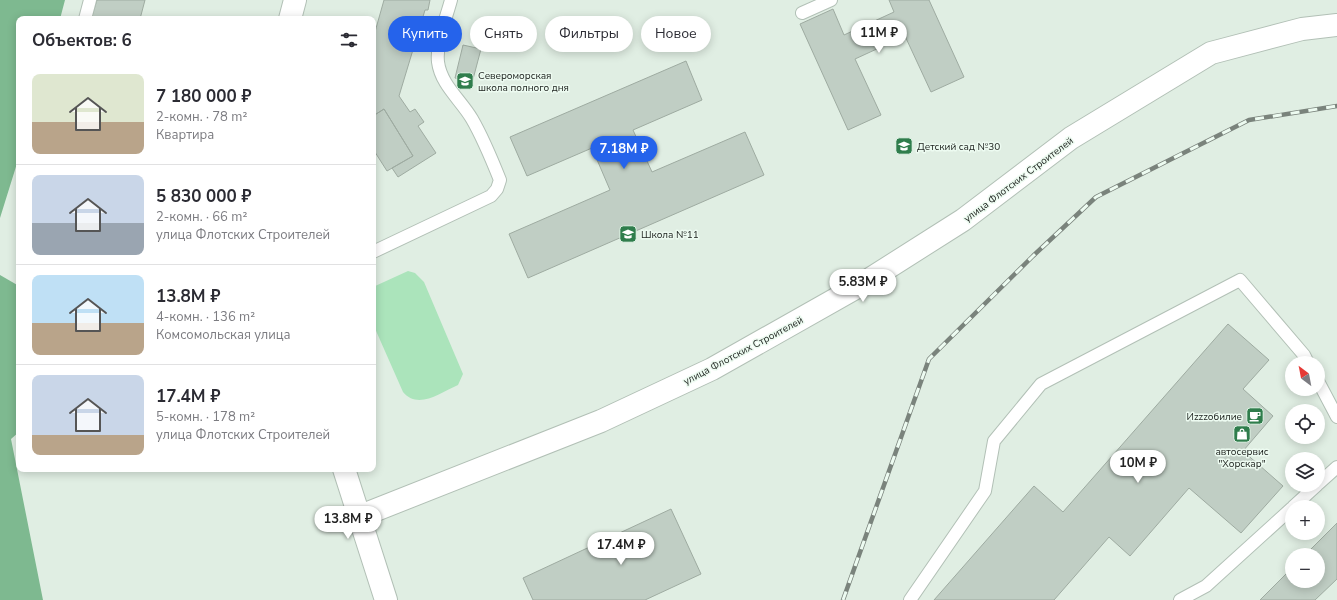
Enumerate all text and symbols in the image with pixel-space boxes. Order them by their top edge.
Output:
chip: Купить [388,16,462,52]
chip: Снять [470,16,537,52]
chip: Фильтры [545,16,633,52]
chip: Новое [641,16,711,52]
pin: 11M ₽ [851,20,907,54]
text: 11M ₽ [860,24,898,42]
text: Объектов: 6 [32,29,132,52]
icon: filters [338,29,360,51]
place label: Североморская школа полного дня [478,69,569,95]
school or university icon: Североморская школа полного дня [455,71,475,91]
text: 7 180 000 ₽ [156,85,251,108]
icon: home [64,90,112,138]
text: 2-комн. · 78 m² [156,108,247,126]
text: Квартира [156,126,214,144]
street label: улица Флотских Строителей [961,134,1076,226]
pin: 7.18M ₽ [587,136,661,170]
school or university icon: Детский сад №30 [894,136,914,156]
text: 7.18M ₽ [599,140,649,158]
place label: Детский сад №30 [917,140,1000,154]
text: 5 830 000 ₽ [156,185,251,208]
icon: home [64,191,112,239]
text: 2-комн. · 66 m² [156,208,247,226]
school or university icon: Школа №11 [618,224,638,244]
text: улица Флотских Строителей [156,226,330,244]
place label: Школа №11 [641,228,699,242]
pin: 5.83M ₽ [826,269,900,303]
text: 5.83M ₽ [838,273,888,291]
text: 13.8M ₽ [156,285,220,308]
icon: home [64,291,112,339]
text: 4-комн. · 136 m² [156,308,255,326]
street label: улица Флотских Строителей [681,313,806,389]
text: Комсомольская улица [156,326,291,344]
north arrow [1285,356,1325,396]
map controls [1285,356,1325,588]
text: 17.4M ₽ [156,385,220,408]
icon: home [64,391,112,439]
button: locate [1285,404,1325,444]
cafe icon: Иzzzобилие [1245,406,1265,426]
text: 5-комн. · 178 m² [156,408,255,426]
place label: Иzzzобилие [1187,410,1242,424]
shop icon: автосервис "Хорскар" [1232,424,1252,444]
text: улица Флотских Строителей [156,426,330,444]
place label: автосервис "Хорскар" [1215,445,1269,471]
pin: 10M ₽ [1110,450,1166,484]
button: layers [1285,452,1325,492]
text: 10M ₽ [1119,454,1157,472]
button: + [1285,500,1325,540]
pin: 13.8M ₽ [311,506,385,540]
text: 13.8M ₽ [323,510,373,528]
pin: 17.4M ₽ [584,532,658,566]
text: 17.4M ₽ [596,536,646,554]
button: − [1285,548,1325,588]

